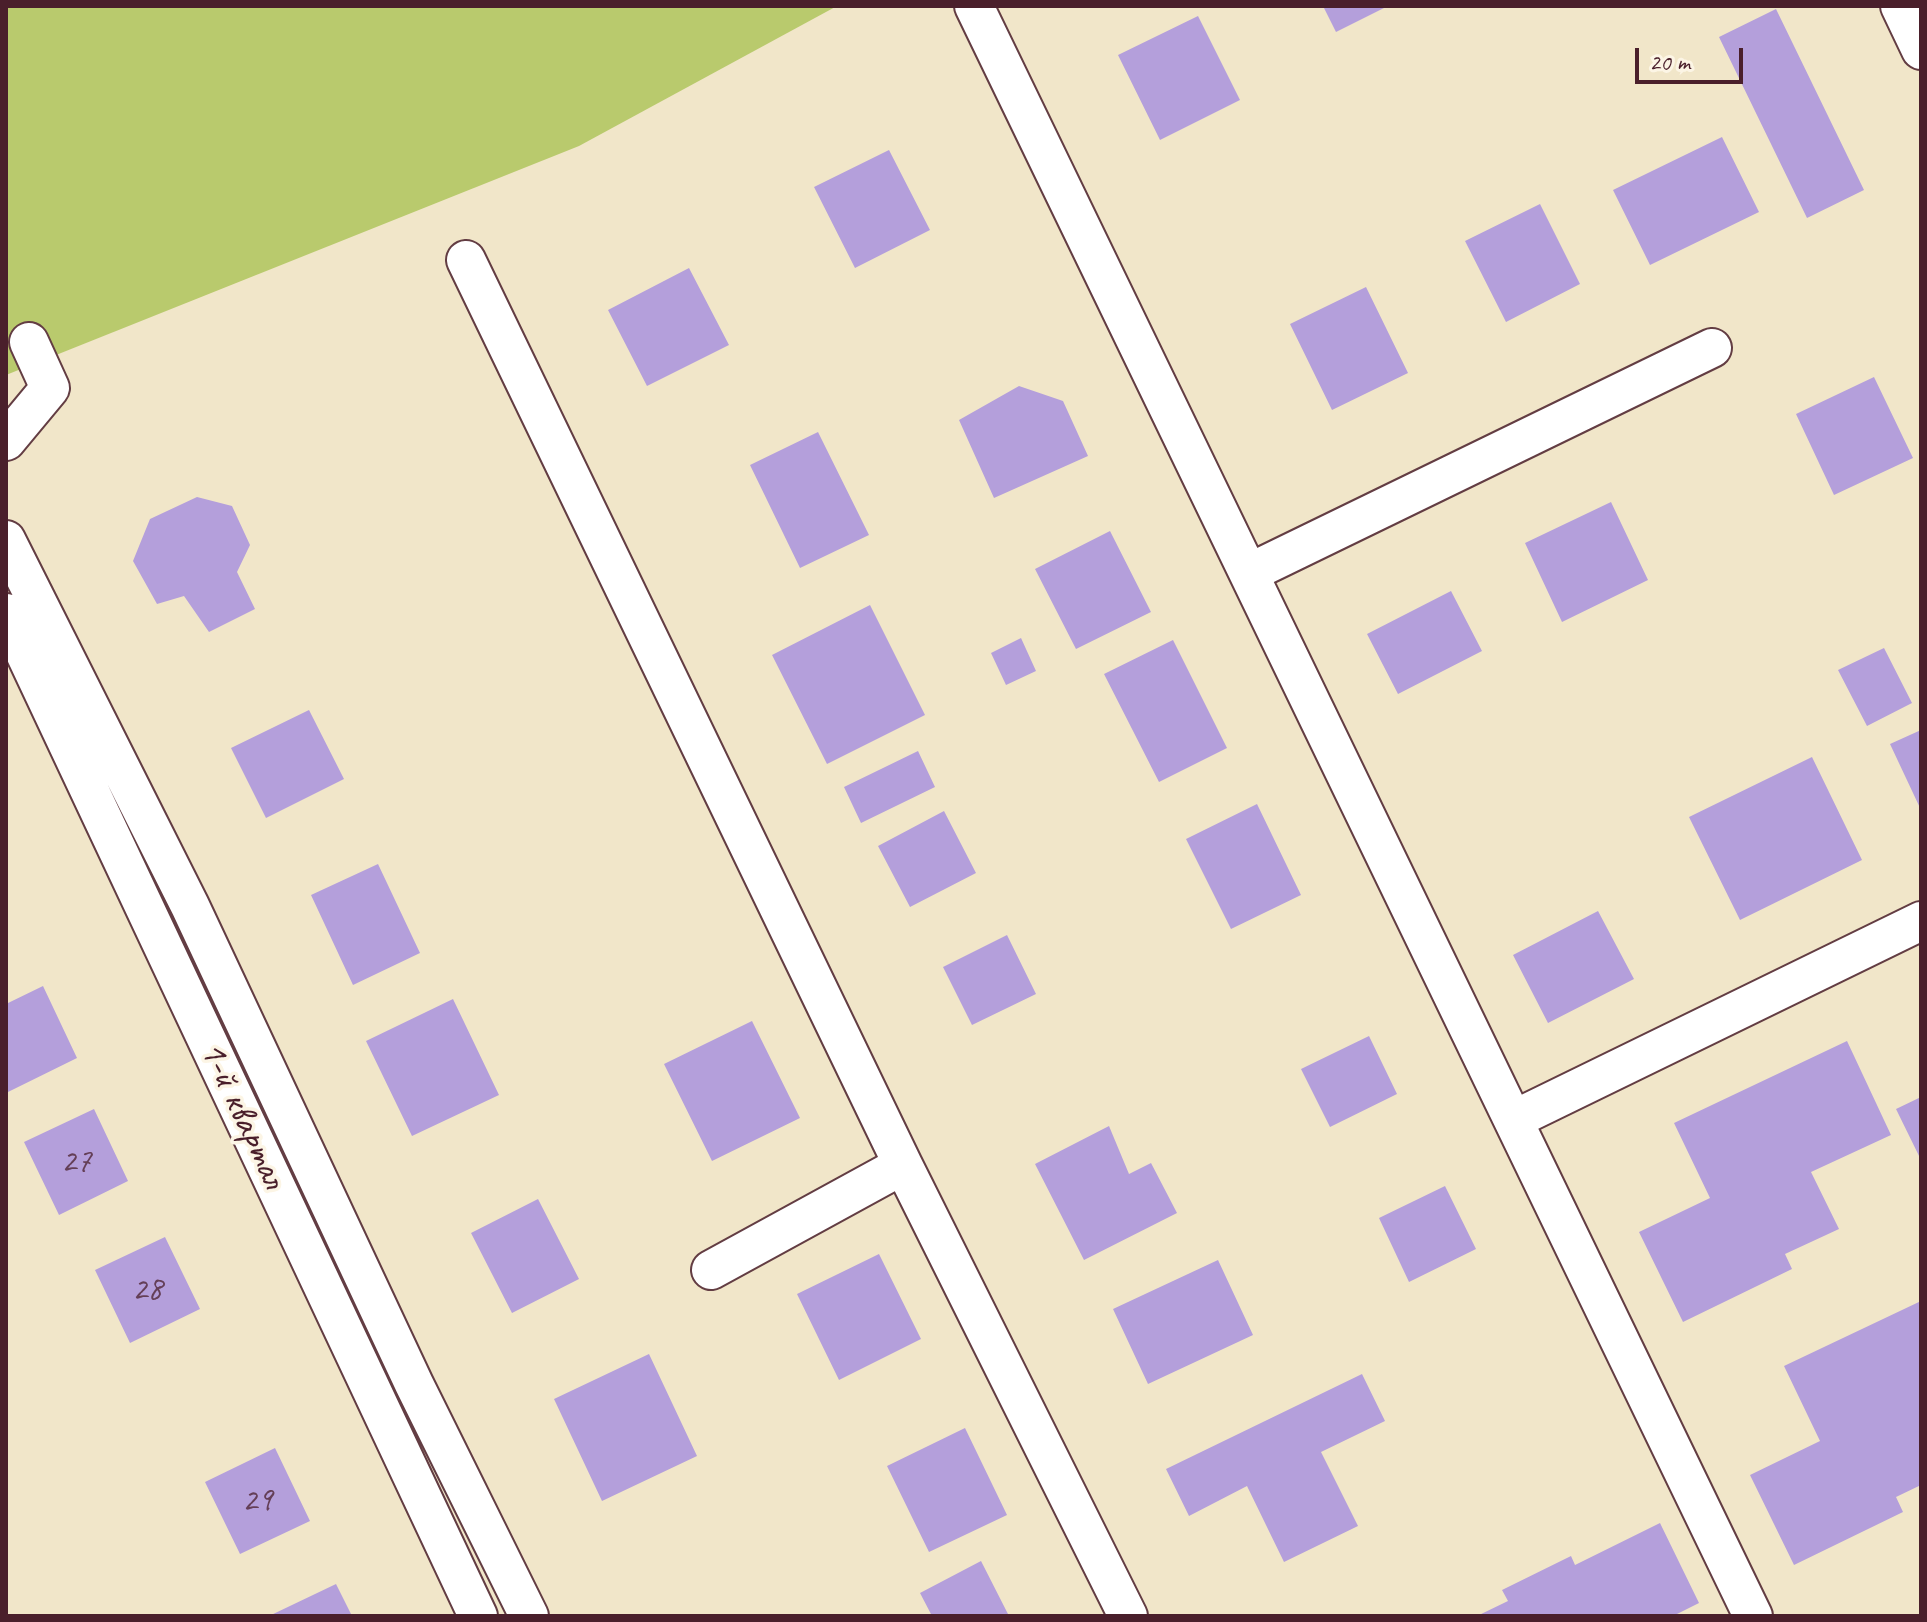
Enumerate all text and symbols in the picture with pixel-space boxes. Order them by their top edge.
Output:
scale bar [1639,32,1747,82]
text: 20 m [1649,47,1690,77]
street label: 1-й квартал [188,1035,296,1195]
house number: 27 [61,1142,91,1182]
house number: 28 [132,1270,162,1310]
house number: 29 [242,1481,272,1521]

